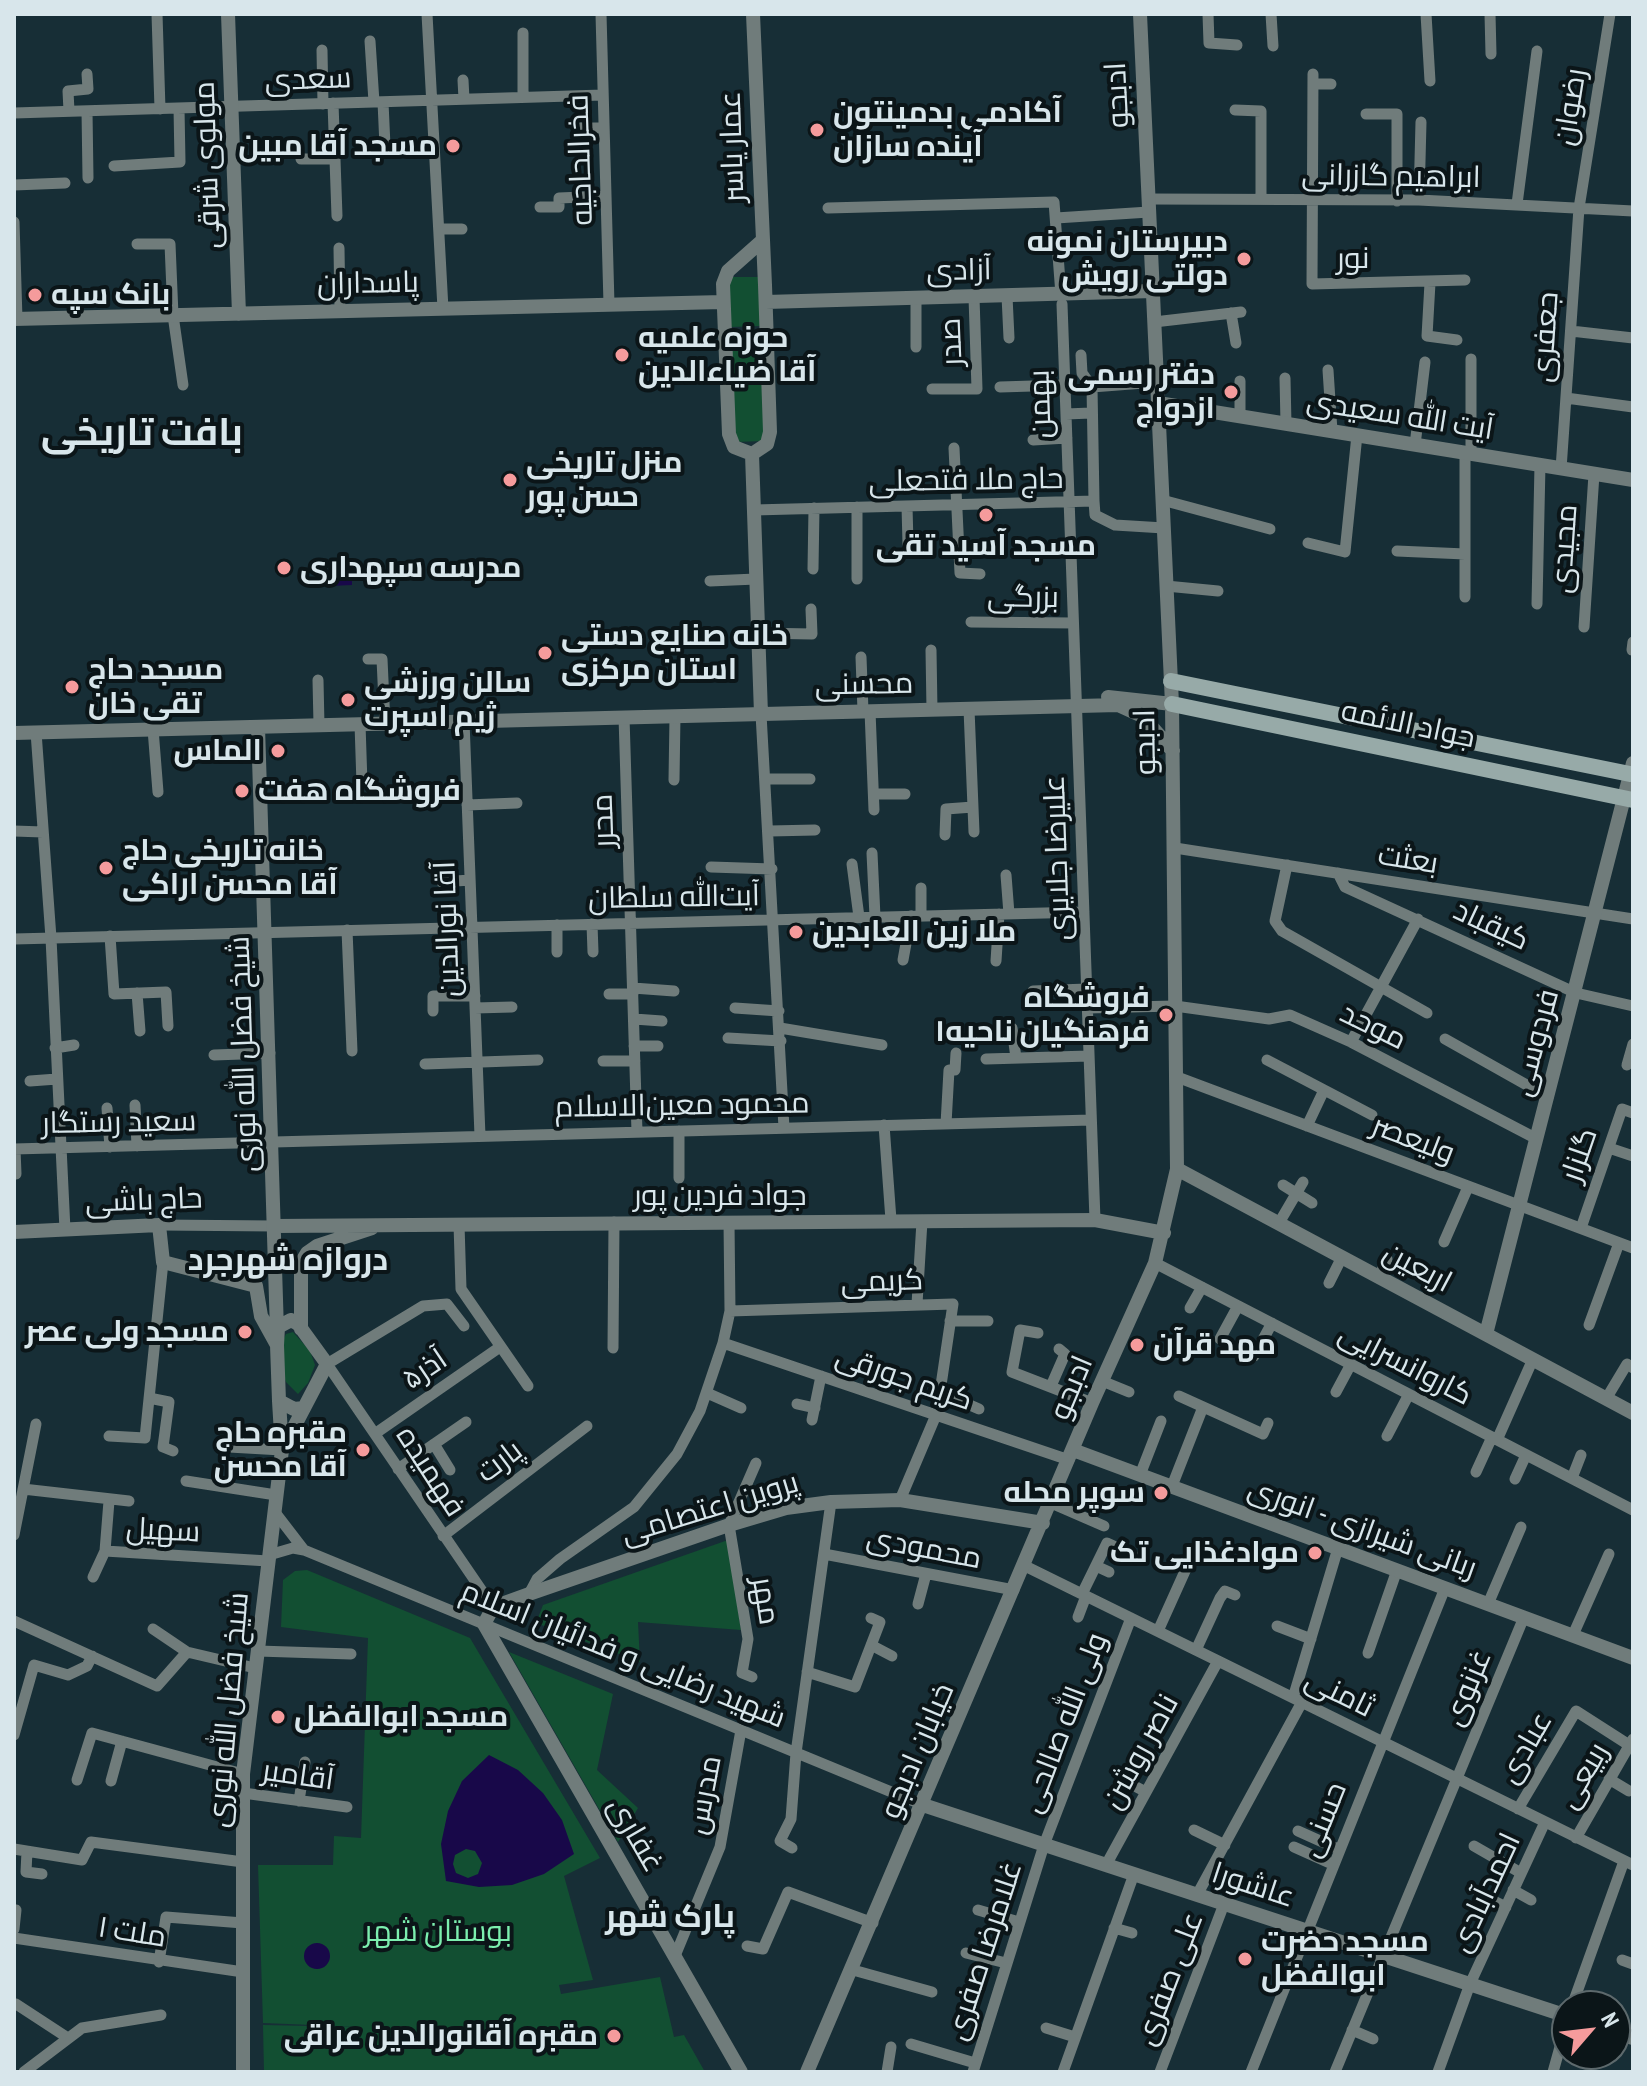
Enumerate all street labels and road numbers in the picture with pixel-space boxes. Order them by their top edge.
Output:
street label: سعدی [264,60,352,100]
street label: ادبجو [1098,61,1138,129]
street label: رضوان [1547,66,1595,148]
street label: مولوی شرقی [187,81,229,249]
street label: عمار یاسر [713,91,753,203]
street label: فخرالحاجیه [561,94,601,226]
street label: ابراهیم گازرانی [1301,157,1481,197]
street label: نور [1336,241,1370,277]
street label: آزادی [926,252,992,290]
street label: پاسداران [317,265,419,303]
street label: جعفری [1525,290,1567,384]
street label: صدر [933,317,971,367]
street label: بهمن [1022,369,1060,439]
street label: آیت الله سعیدی [1304,383,1496,449]
street label: حاج ملا فتحعلی [868,461,1064,501]
street label: مجیدی [1544,503,1586,595]
street label: بزرگی [987,579,1059,617]
street label: محسنی [814,666,914,704]
street label: جواد الائمه [1338,693,1478,757]
street label: ادبجو [1127,709,1165,775]
street label: علیرضا جلایری [1037,775,1079,941]
street label: محرر [585,793,623,849]
street label: بعثت [1375,837,1441,883]
street label: آقا نورالدین [428,860,468,998]
street label: آیت‌الله سلطان [588,879,760,917]
street label: کیقباد [1448,893,1534,959]
street label: شیخ فضل الله نوری [222,935,266,1173]
street label: فردوسی [1504,986,1568,1100]
street label: موحد [1334,996,1412,1058]
street label: محمود معین‌الاسلام [554,1086,810,1126]
street label: سعید رستگار [41,1104,197,1142]
street label: ولیعصر [1366,1108,1460,1172]
street label: گلزار [1554,1123,1606,1187]
street label: جواد فردین پور [633,1178,807,1214]
street label: حاج باشی [85,1181,203,1221]
street label: اربعین [1376,1235,1458,1301]
street label: کریمی [840,1263,924,1301]
street label: کاروانسرایی [1332,1316,1478,1414]
street label: کریم جورقی [831,1339,977,1419]
street label: آذر۵ [396,1342,454,1398]
street label: ادبجو [1043,1351,1101,1425]
street label: فهمیده [387,1420,473,1524]
street label: پارت [470,1433,530,1491]
street label: پروین اعتصامی [617,1465,803,1553]
street label: ربانی شیرازی - انوری [1243,1471,1481,1587]
street label: سهیل [125,1511,201,1551]
street label: محمودی [863,1520,985,1578]
street label: شهید رضایی و فدائیان اسلام [455,1573,791,1737]
street label: مهر [743,1574,787,1628]
street label: شیخ فضل الله نوری [201,1591,257,1829]
street label: ولی الله صالحی [1014,1628,1116,1818]
street label: غزنوی [1436,1645,1500,1731]
street label: ثامنی [1299,1662,1379,1726]
street label: خیابان ادبجو [873,1678,963,1824]
street label: ناصر روشن [1095,1688,1187,1816]
street label: عبادی [1491,1706,1561,1790]
street label: ربیعی [1551,1737,1617,1815]
street label: آقامیر [260,1753,336,1799]
street label: مدرس [680,1753,730,1837]
street label: حسنی [1293,1777,1355,1863]
street label: غفاری [599,1791,671,1879]
street label: احمدآبادی [1443,1828,1529,1958]
street label: عاشورا [1207,1856,1299,1916]
street label: غلامرضا صفری [939,1857,1031,2045]
street label: علی صفری [1128,1907,1212,2051]
street label: ملت ۱ [95,1910,169,1956]

